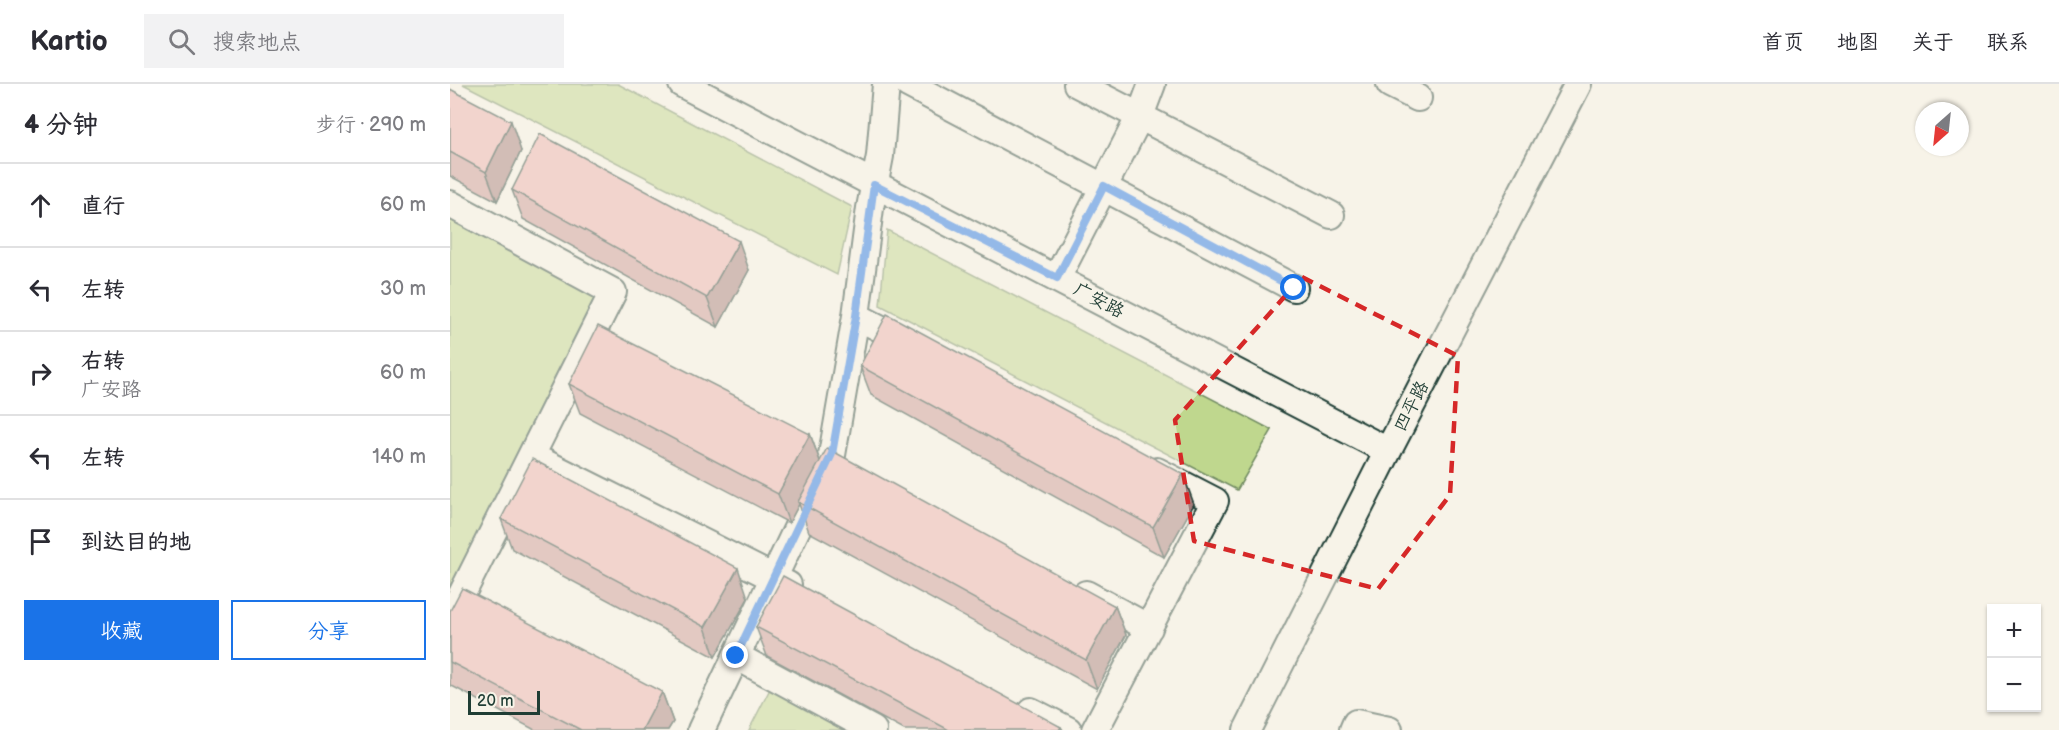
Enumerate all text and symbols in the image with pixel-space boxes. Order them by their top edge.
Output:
search box [144,14,564,68]
text: Kartio [30,25,108,58]
icon: search [165,25,198,58]
text: 搜索地点 [213,29,301,56]
text: 首页 [1762,30,1804,55]
text: 地图 [1837,30,1879,55]
text: 关于 [1912,30,1954,55]
text: 联系 [1987,30,2029,55]
north arrow [1915,102,1969,156]
text: 4 分钟 [24,110,98,141]
text: 步行 · 290 m [316,113,426,137]
icon: ahead [24,189,57,222]
text: 直行 [81,193,125,220]
text: 60 m [380,193,426,217]
icon: left [24,273,57,306]
route start [1280,274,1306,300]
text: 左转 [81,277,125,304]
text: 30 m [380,277,426,301]
street label: 广安路 [1070,278,1128,322]
text: 右转 [81,348,125,375]
icon: right [24,357,57,390]
text: 60 m [380,361,426,385]
street label: 四平路 [1390,377,1433,435]
text: 广安路 [81,378,141,402]
icon: left [24,441,57,474]
text: 左转 [81,445,125,472]
text: 140 m [372,445,426,469]
icon: arrive [24,525,57,558]
text: 到达目的地 [81,529,191,556]
button: 收藏 [24,600,219,660]
button: 分享 [231,600,426,660]
map controls [1987,604,2041,712]
button: + [1987,604,2041,658]
route end [722,642,748,668]
button: − [1987,658,2041,712]
scale bar [468,688,540,716]
text: 20 m [477,692,513,711]

